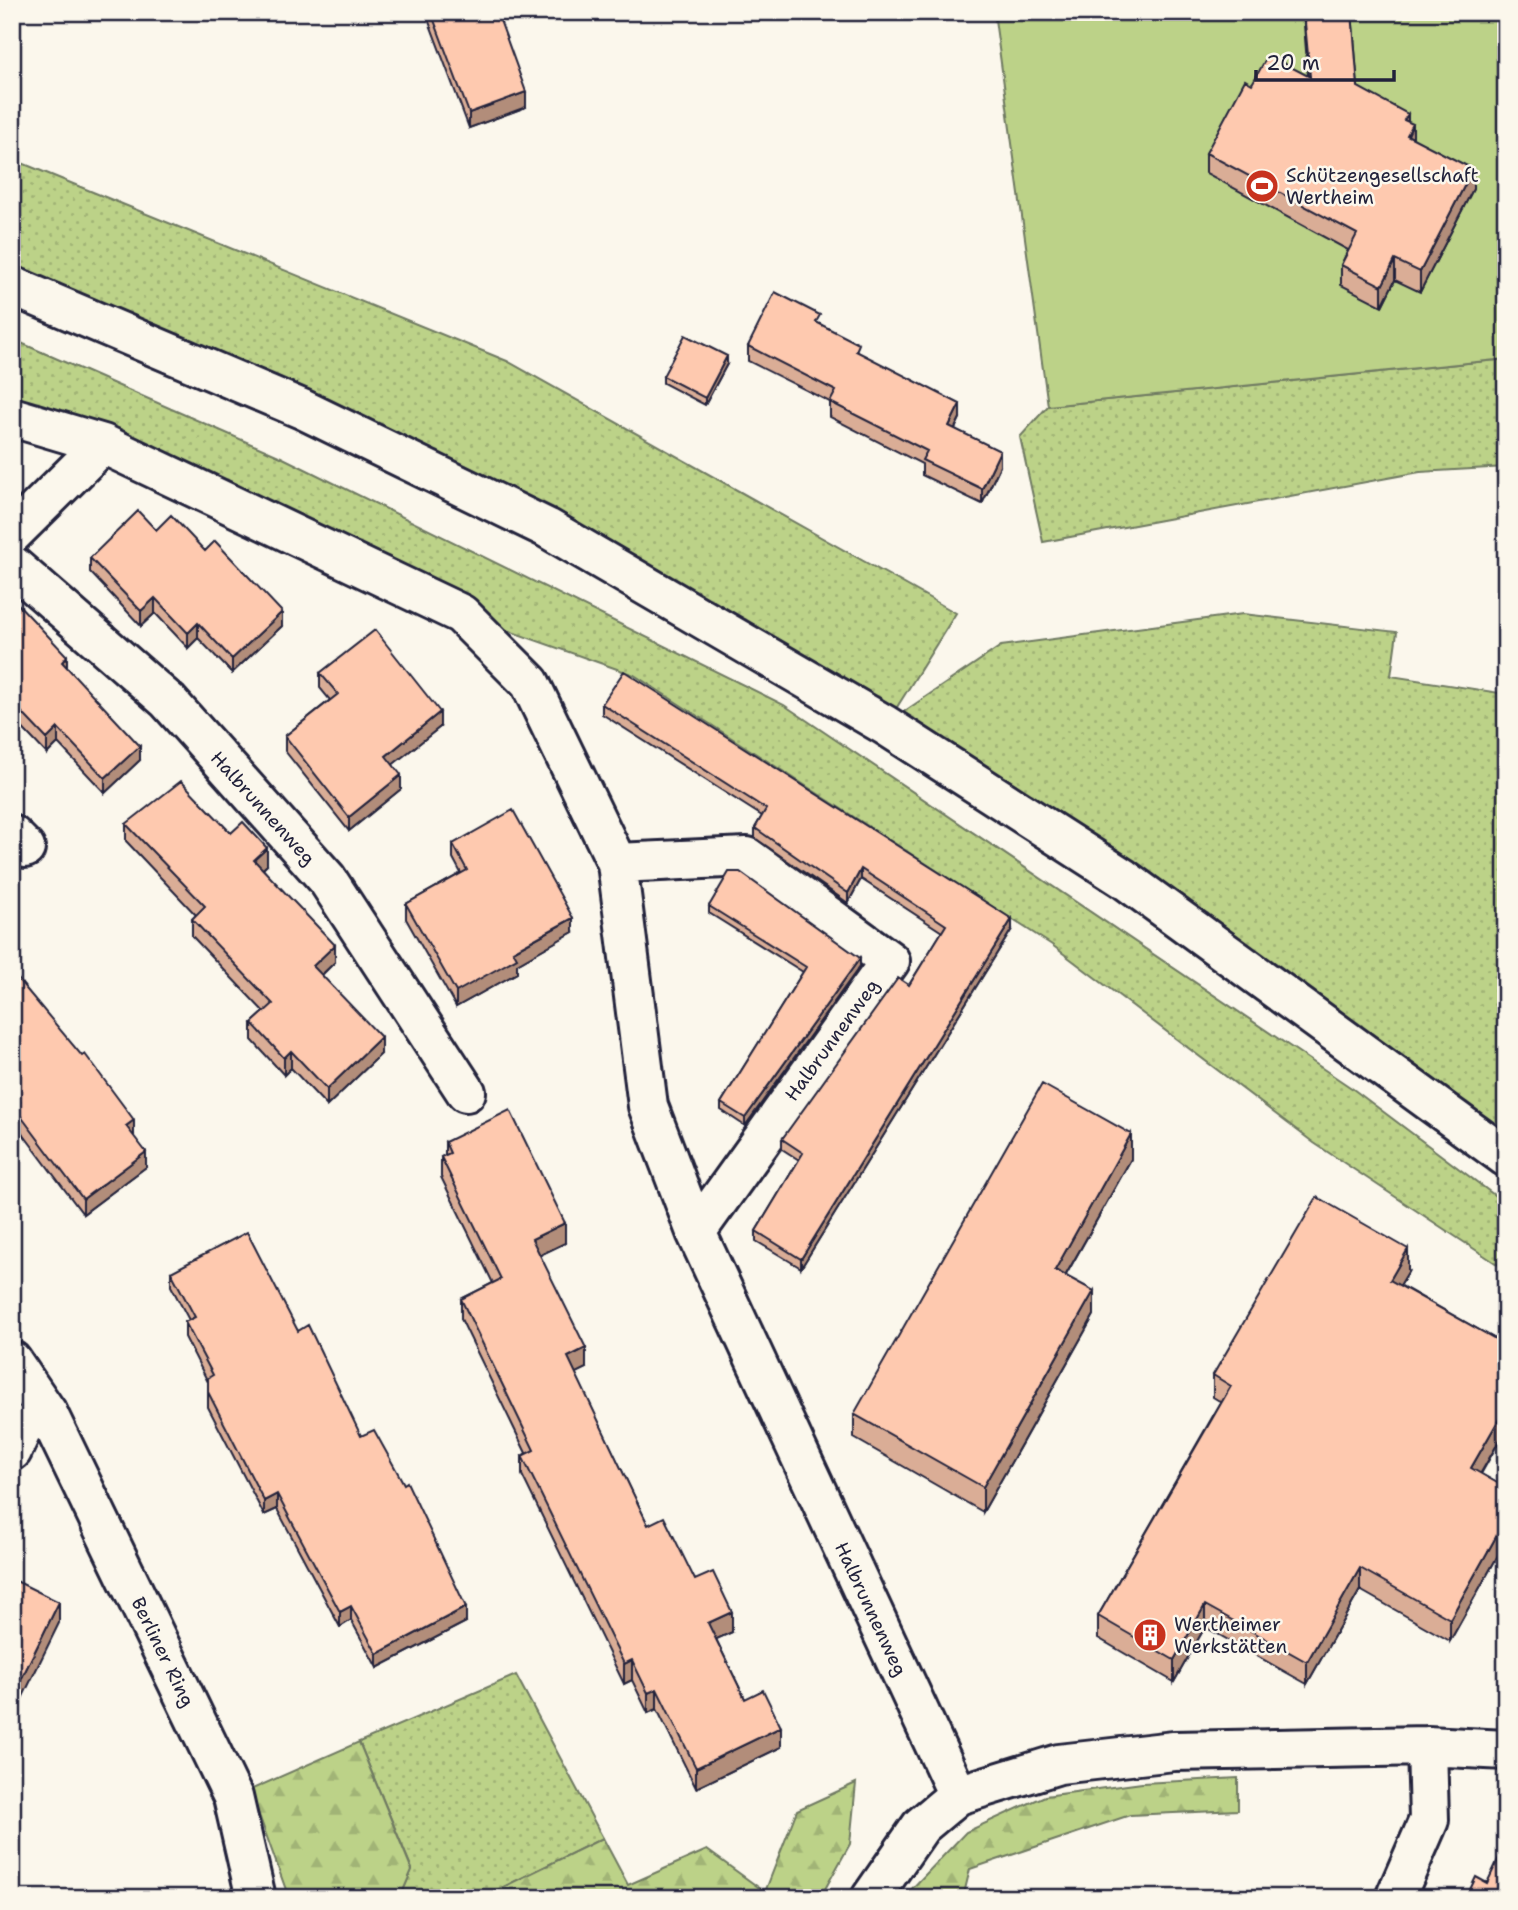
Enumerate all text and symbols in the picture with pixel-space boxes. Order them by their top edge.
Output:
scale bar [1256,38,1394,82]
text: 20 m [1266,49,1320,77]
place label: Schützengesellschaft Wertheim [1286,163,1479,210]
sports icon: Schützengesellschaft Wertheim [1243,167,1281,205]
street label: Halbrunnenweg [205,746,321,870]
street label: Halbrunnenweg [779,974,885,1106]
street label: Halbrunnenweg [829,1538,913,1680]
street label: Berliner Ring [126,1593,200,1711]
place label: Wertheimer Werkstätten [1174,1612,1287,1659]
building icon: Wertheimer Werkstätten [1131,1616,1169,1654]

